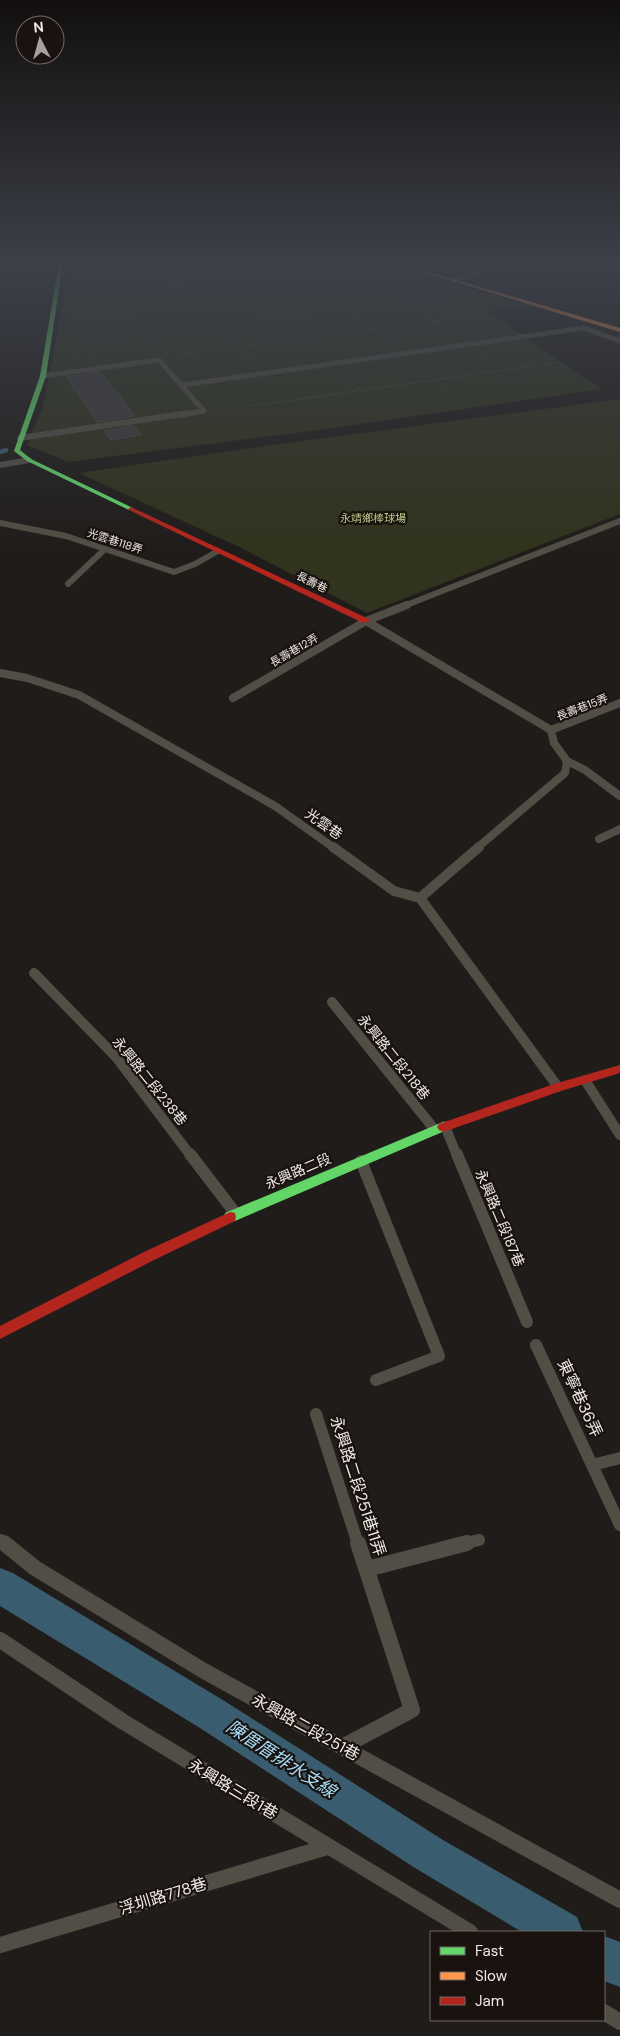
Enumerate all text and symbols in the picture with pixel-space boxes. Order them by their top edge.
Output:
north arrow [15,15,65,65]
text: N [33,18,45,37]
park label: 永靖鄉棒球場 [340,511,406,525]
street label: 光雲巷118弄 [85,525,145,557]
street label: 長壽巷 [294,568,330,596]
street label: 長壽巷12弄 [267,630,321,670]
street label: 長壽巷15弄 [554,691,610,723]
street label: 光雲巷 [302,805,346,843]
street label: 永興路二段218巷 [354,1011,434,1103]
street label: 永興路二段238巷 [109,1033,191,1129]
street label: 永興路二段 [262,1149,334,1193]
street label: 永興路二段187巷 [471,1167,529,1269]
street label: 東寧巷36弄 [553,1356,607,1440]
street label: 永興路二段251巷11弄 [325,1413,391,1559]
street label: 永興路二段251巷 [248,1689,364,1765]
water label: 陳厝厝排水支線 [222,1715,342,1804]
street label: 永興路三段1巷 [184,1754,282,1824]
street label: 浮圳路778巷 [117,1873,209,1919]
legend [430,1931,605,2021]
text: Fast [475,1941,504,1961]
text: Slow [475,1966,508,1986]
text: Jam [475,1991,504,2011]

